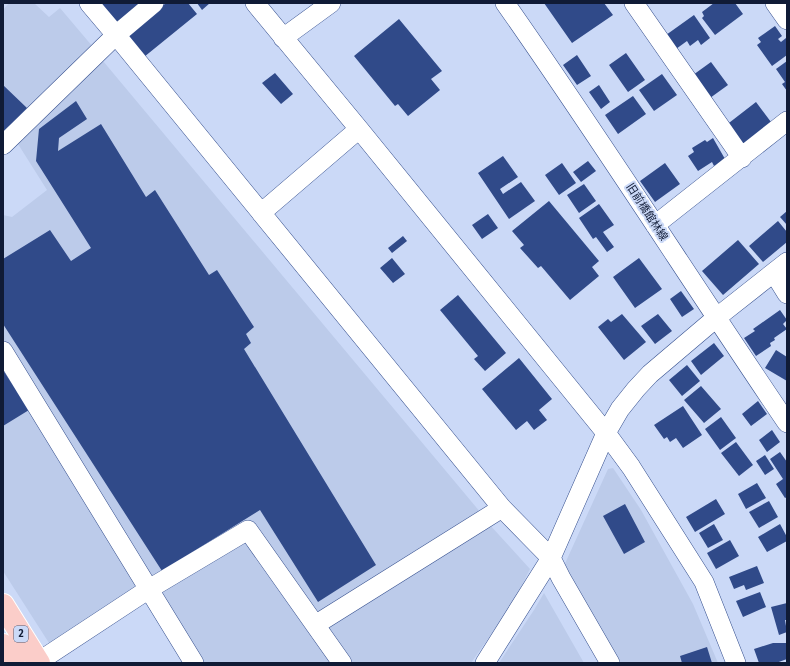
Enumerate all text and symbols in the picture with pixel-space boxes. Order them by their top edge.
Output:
street label: 旧前橋館林線 [624,181,670,243]
road number: 2 [14,626,28,642]

